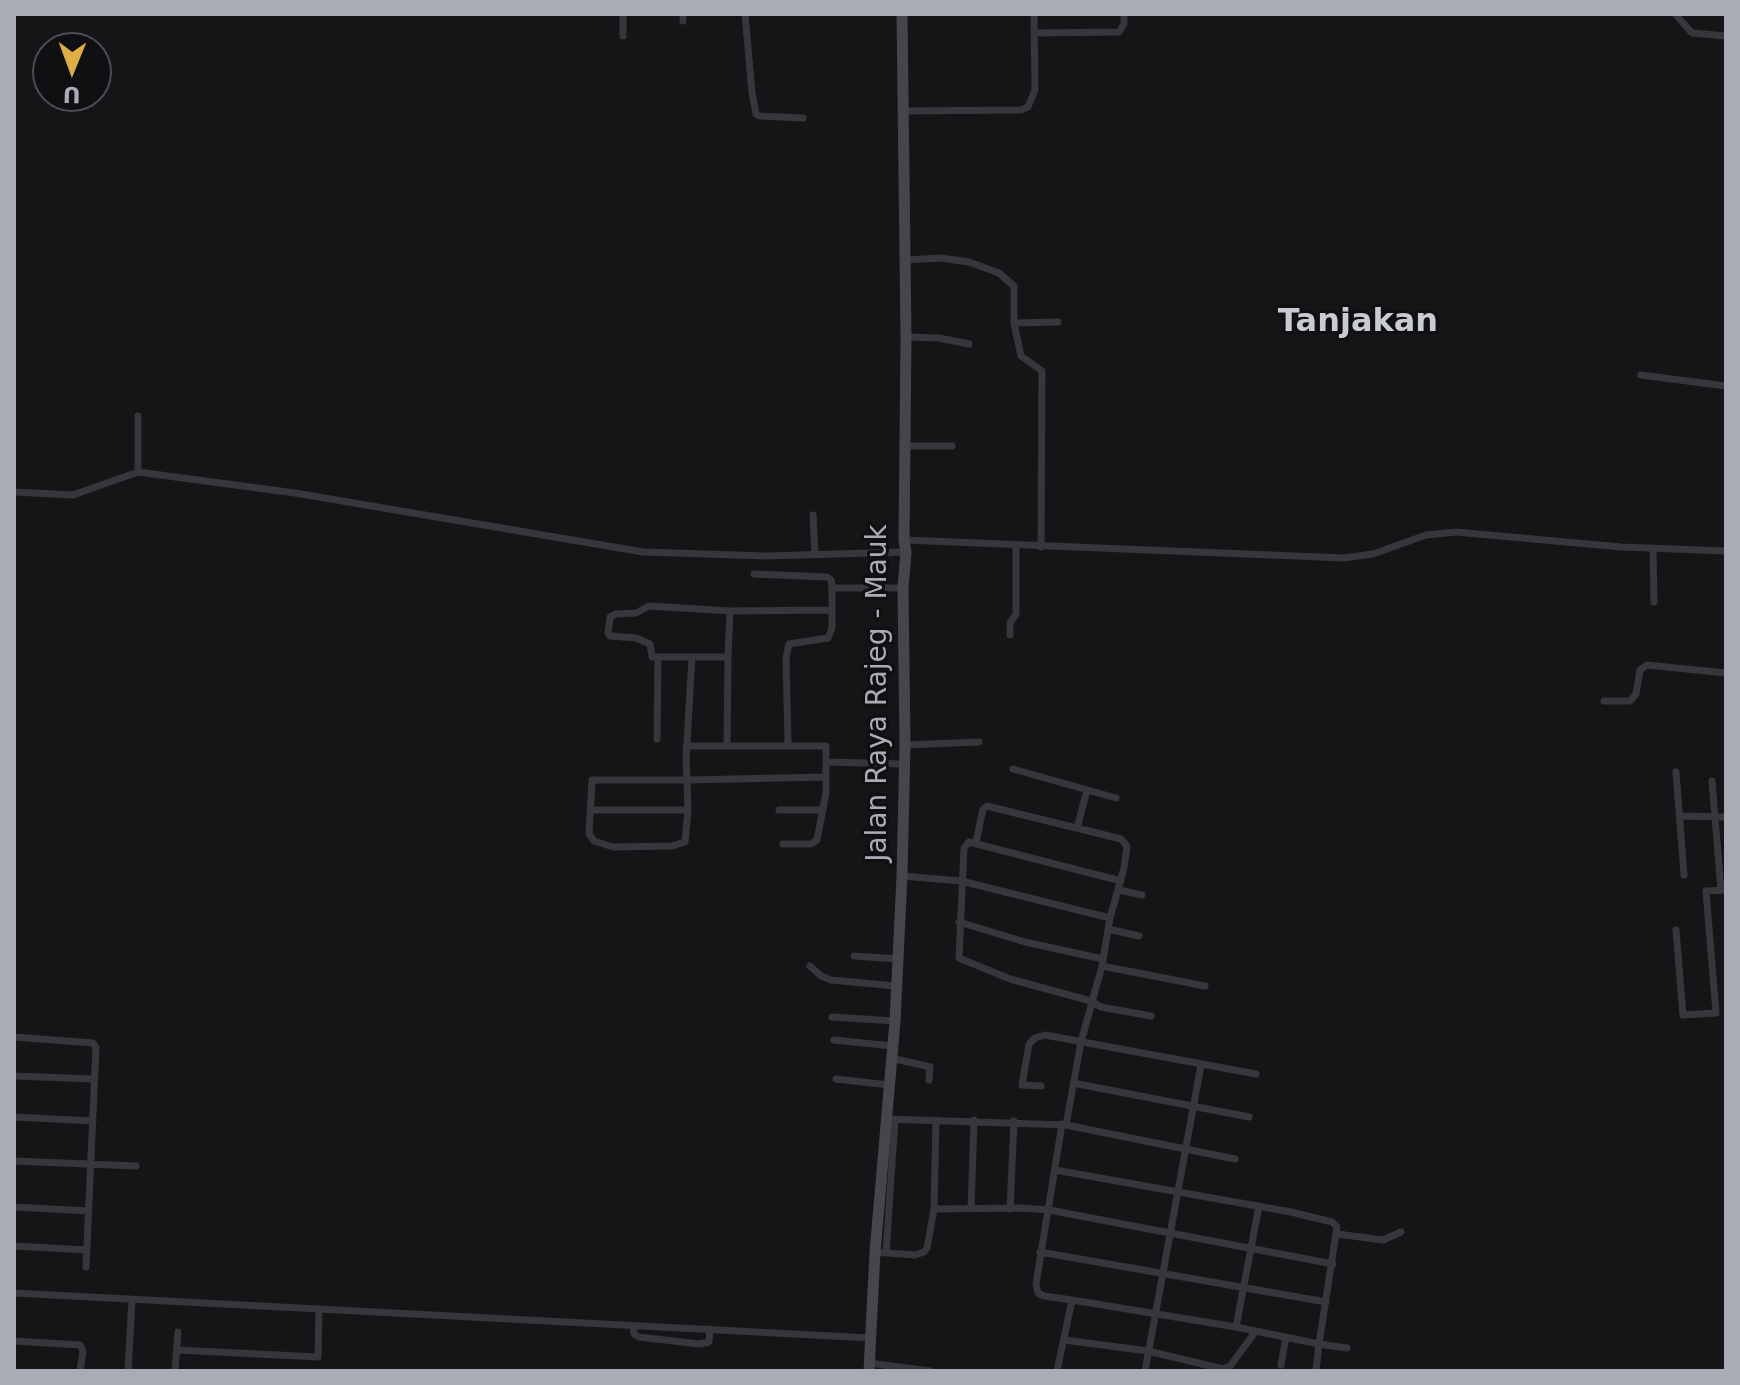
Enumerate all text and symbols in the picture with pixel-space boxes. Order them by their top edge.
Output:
north arrow [32,32,112,112]
text: U [62,82,81,107]
district label: Tanjakan [1278,304,1438,342]
street label: Jalan Raya Rajeg - Mauk [862,524,896,862]

